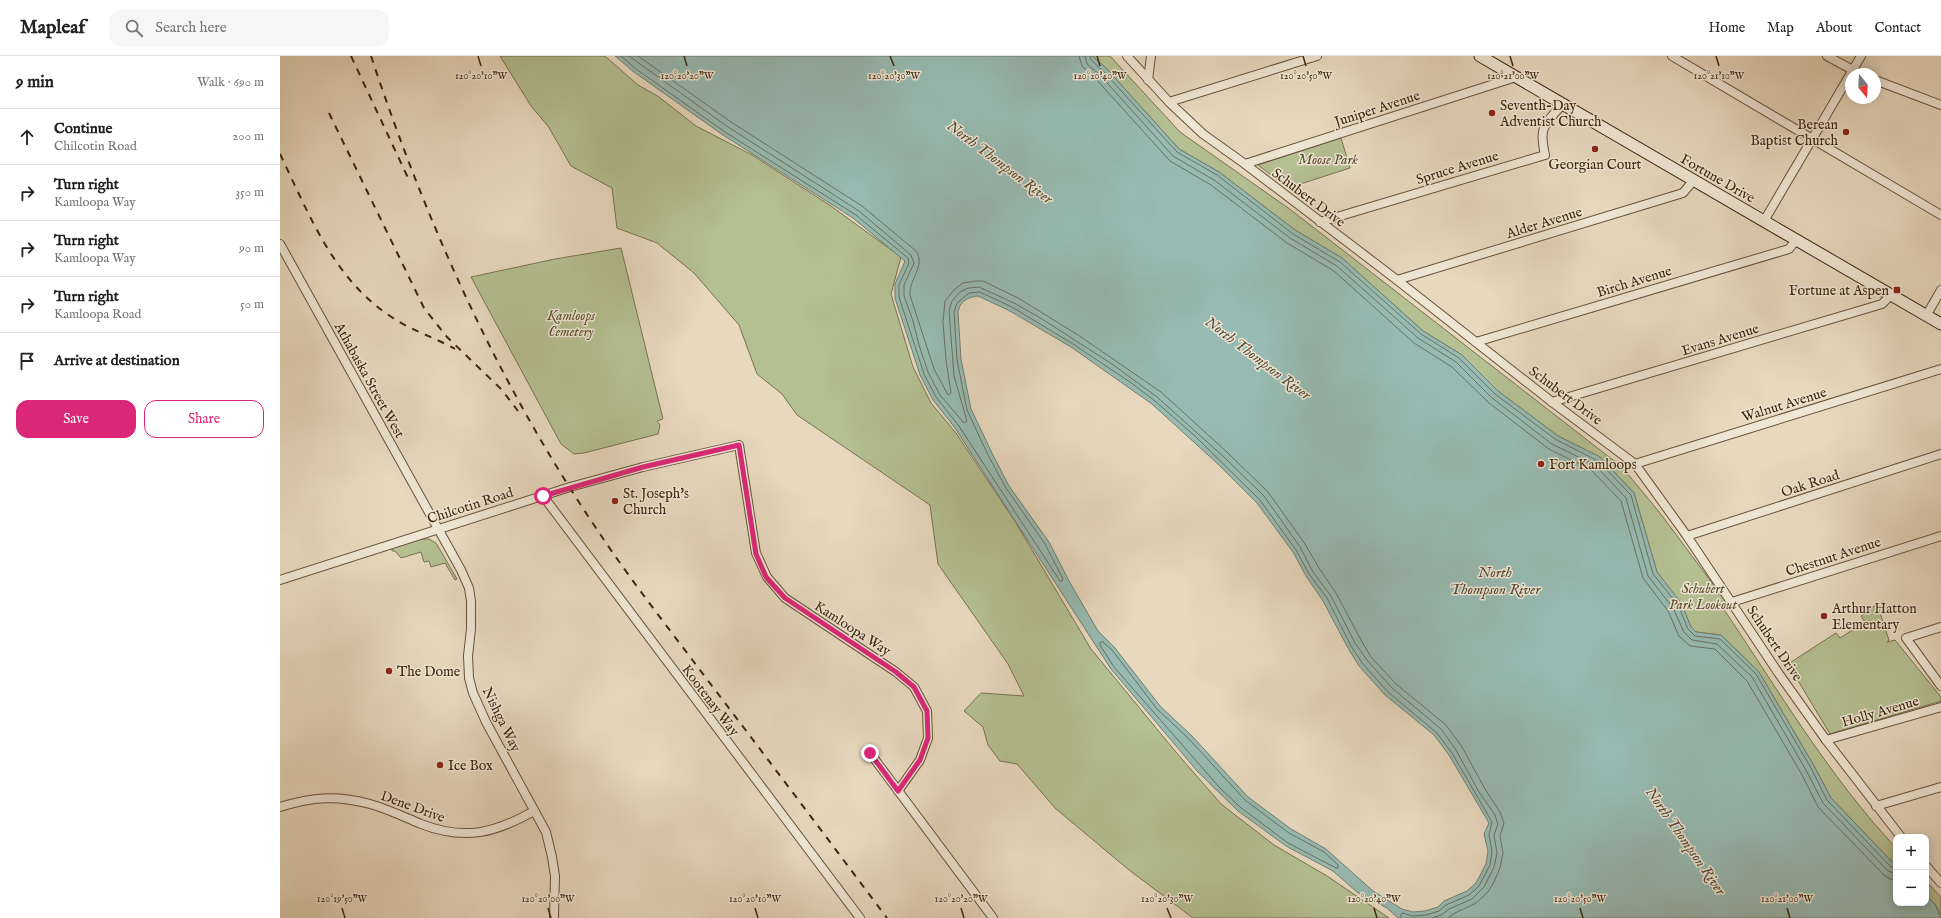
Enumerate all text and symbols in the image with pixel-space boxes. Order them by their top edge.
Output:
search box [109,10,389,46]
text: Mapleaf [20,16,85,40]
icon: search [123,17,145,39]
text: Search here [155,18,227,37]
text: Home [1709,19,1745,37]
text: Map [1767,19,1794,37]
text: About [1816,19,1852,37]
text: Contact [1874,19,1921,37]
north arrow [1845,68,1881,104]
text: 120°20'10"W [455,70,507,83]
text: 120°20'20"W [661,70,714,83]
text: 120°20'30"W [868,70,920,83]
text: 120°20'40"W [1073,70,1127,83]
text: 120°20'50"W [1280,70,1332,83]
text: 120°21'00"W [1487,70,1539,83]
text: 120°21'10"W [1694,70,1745,83]
text: 9 min [16,72,54,93]
text: Walk · 690 m [197,74,264,91]
street label: Juniper Avenue [1330,87,1423,132]
place label: Seventh-Day Adventist Church [1499,97,1602,131]
marker: Seventh-Day Adventist Church [1487,108,1497,118]
water label: North Thompson River [943,116,1057,209]
place label: Berean Baptist Church [1751,116,1839,150]
text: Continue [54,119,112,138]
icon: ahead [16,126,38,148]
marker: Berean Baptist Church [1841,127,1851,137]
text: 200 m [232,128,264,145]
text: Chilcotin Road [54,138,137,155]
marker: Georgian Court [1590,144,1600,154]
street label: Spruce Avenue [1414,147,1501,189]
street label: Fortune Drive [1677,150,1758,208]
park label: Moose Park [1298,151,1358,169]
place label: Georgian Court [1549,156,1642,174]
street label: Schubert Drive [1268,164,1349,232]
text: Turn right [54,175,119,194]
icon: right [16,182,38,204]
text: 350 m [235,184,264,201]
text: Kamloopa Way [54,194,136,211]
street label: Alder Avenue [1503,203,1585,243]
text: Turn right [54,231,119,250]
icon: right [16,238,38,260]
text: 90 m [239,240,264,257]
text: Kamloopa Way [54,250,136,267]
street label: Birch Avenue [1595,262,1674,302]
place label: Fortune at Aspen [1789,282,1890,300]
marker: Fortune at Aspen [1892,285,1902,295]
text: Turn right [54,287,119,306]
icon: right [16,294,38,316]
text: 50 m [240,296,264,313]
text: Kamloopa Road [54,306,141,323]
park label: Kamloops Cemetery [546,307,596,341]
water label: North Thompson River [1201,312,1315,405]
street label: Athabaska Street West [329,319,408,442]
street label: Evans Avenue [1679,319,1762,360]
icon: arrive [16,350,38,372]
text: Arrive at destination [54,351,180,370]
street label: Schubert Drive [1525,362,1606,430]
street label: Walnut Avenue [1740,383,1829,426]
button: Save [16,400,136,438]
button: Share [144,400,264,438]
place label: Fort Kamloops [1549,456,1637,474]
marker: Fort Kamloops [1536,459,1546,469]
street label: Oak Road [1779,466,1842,502]
street label: Chilcotin Road [425,483,516,528]
place label: St. Joseph's Church [623,485,689,519]
route start [534,487,552,505]
marker: St. Joseph's Church [610,496,620,506]
street label: Chestnut Avenue [1784,533,1884,581]
water label: North Thompson River [1450,563,1541,599]
park label: Schubert Park Lookout [1669,580,1737,614]
street label: Kamloopa Way [811,597,894,660]
place label: Arthur Hatton Elementary [1831,600,1917,634]
street label: Schubert Drive [1742,602,1806,685]
marker: Arthur Hatton Elementary [1819,611,1829,621]
street label: Kootenay Way [677,661,743,740]
place label: The Dome [397,663,461,681]
marker: The Dome [384,666,394,676]
street label: Nishga Way [478,684,525,755]
street label: Holly Avenue [1840,692,1922,732]
route end [861,744,879,762]
place label: Ice Box [448,757,493,775]
marker: Ice Box [435,760,445,770]
water label: North Thompson River [1641,784,1731,900]
street label: Dene Drive [378,787,448,827]
map controls [1893,834,1929,906]
button: + [1893,834,1929,870]
button: − [1893,870,1929,906]
text: 120°19'50"W [317,893,368,906]
text: 120°20'00"W [521,893,575,906]
text: 120°20'10"W [729,893,781,906]
text: 120°20'20"W [935,893,988,906]
text: 120°20'30"W [1141,893,1193,906]
text: 120°20'40"W [1347,893,1401,906]
text: 120°20'50"W [1554,893,1606,906]
text: 120°21'00"W [1761,893,1813,906]

